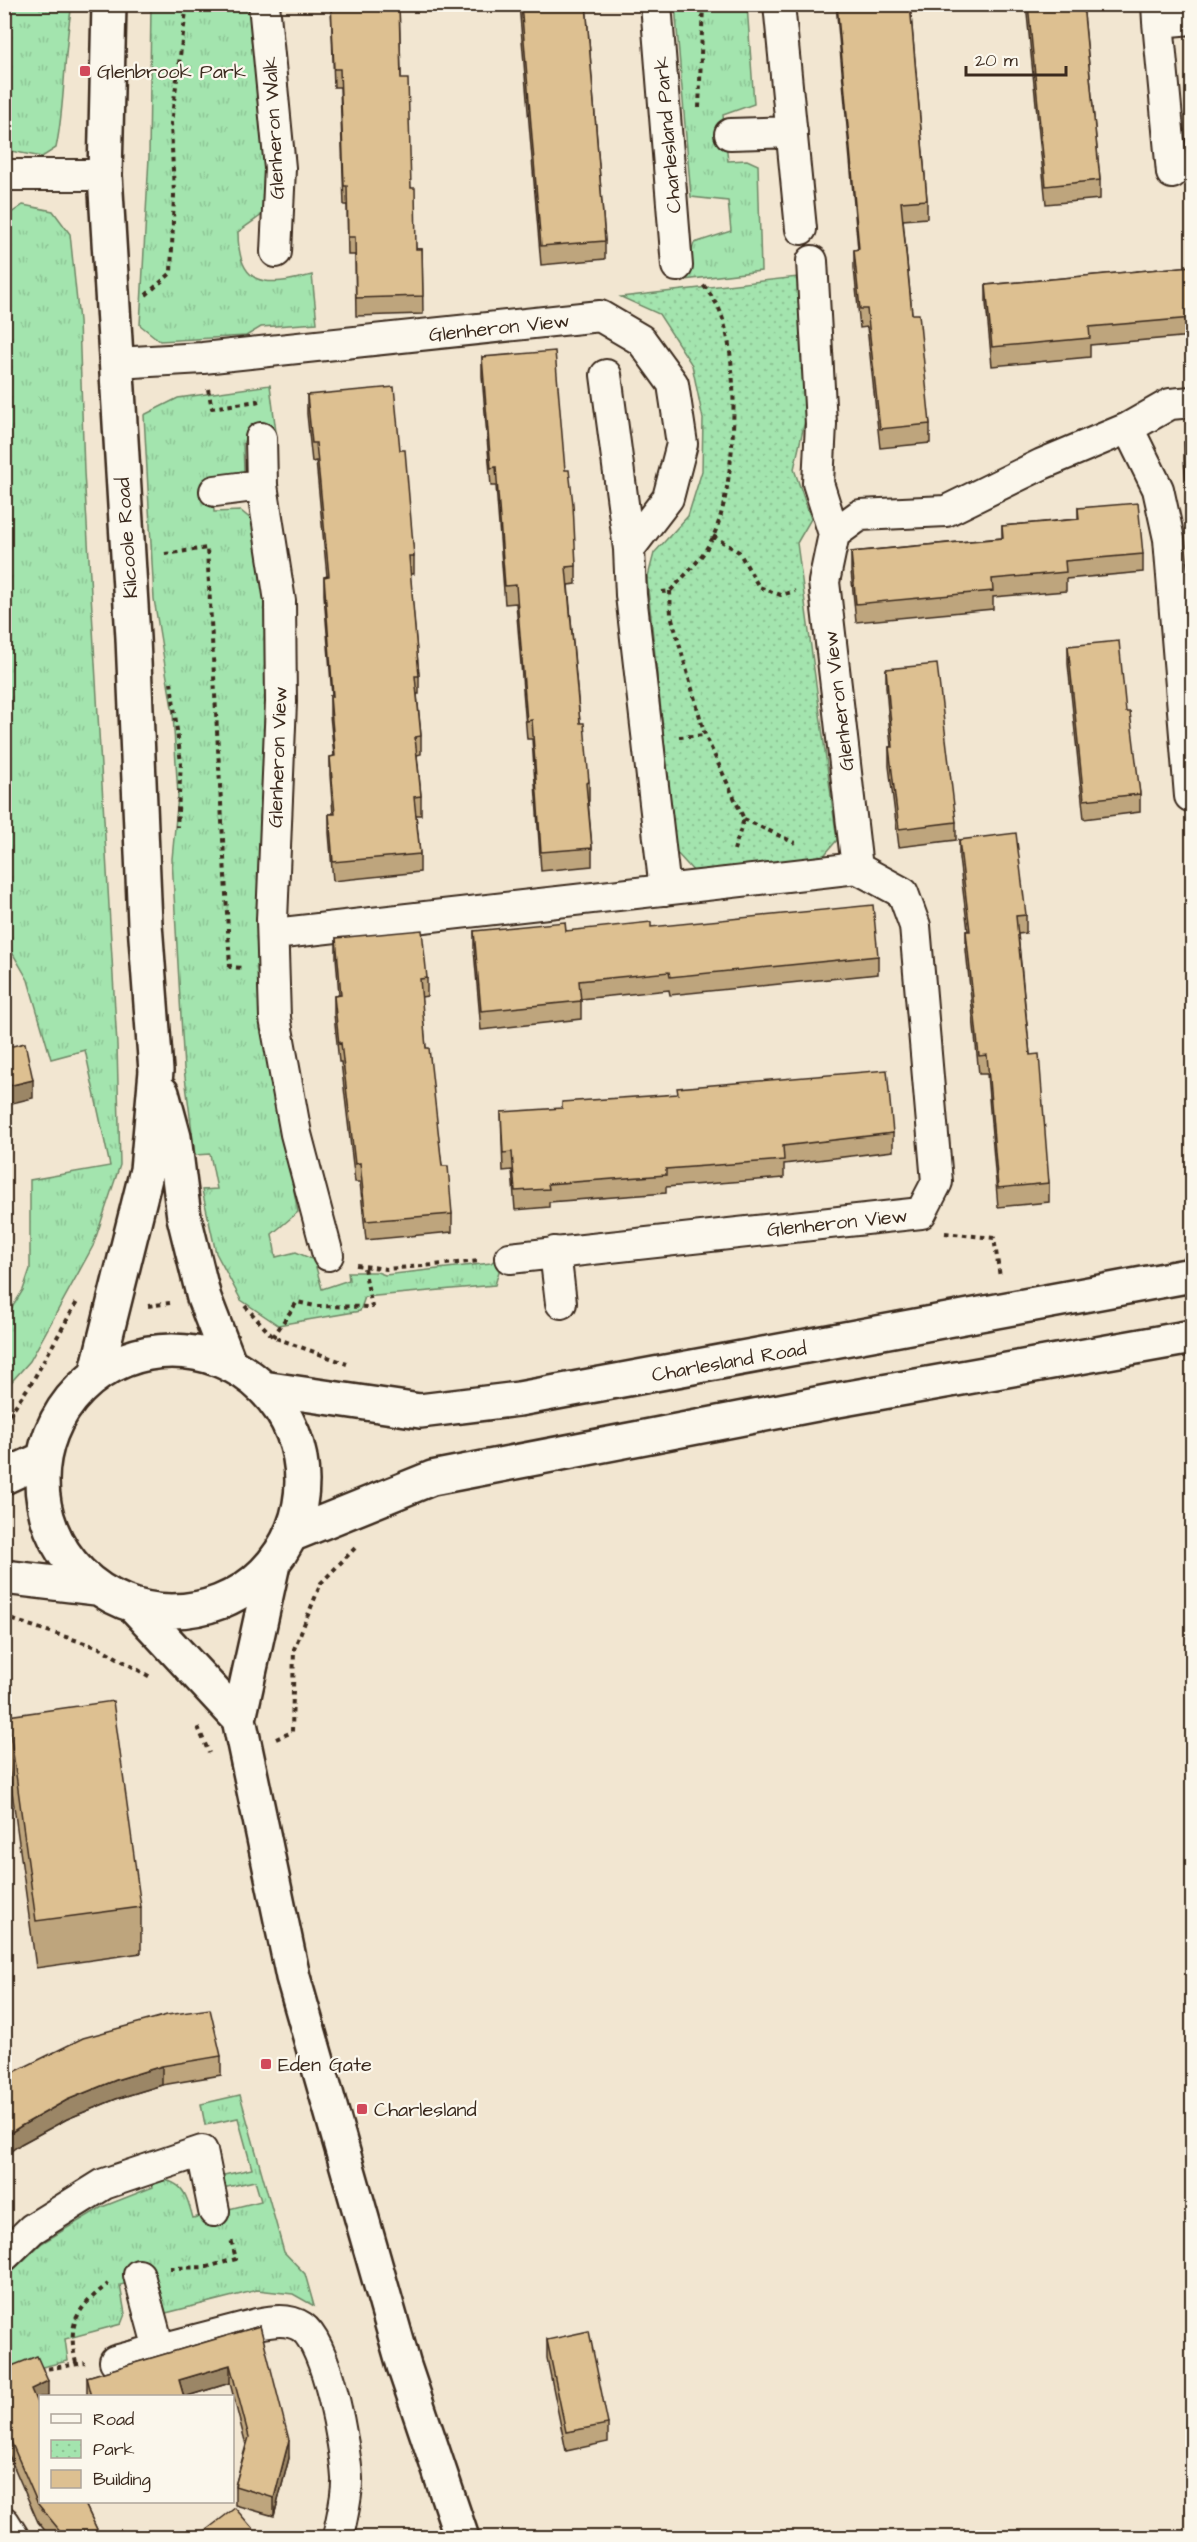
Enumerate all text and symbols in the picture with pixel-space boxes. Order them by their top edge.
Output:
scale bar [966,39,1066,77]
text: 20 m [975,48,1018,73]
street label: Charlesland Park [647,55,689,214]
street label: Glenheron Walk [256,56,292,200]
place label: Glenbrook Park [97,58,246,86]
marker: Glenbrook Park [78,64,92,78]
street label: Glenheron View [427,307,571,349]
street label: Kilcoole Road [109,476,145,599]
street label: Glenheron View [816,629,862,773]
street label: Glenheron View [262,686,294,828]
street label: Glenheron View [765,1202,909,1244]
street label: Charlesland Road [650,1335,809,1389]
place label: Eden Gate [278,2051,372,2079]
marker: Eden Gate [259,2057,273,2071]
place label: Charlesland [374,2096,477,2124]
marker: Charlesland [355,2102,369,2116]
legend [39,2395,234,2503]
text: Road [93,2407,134,2432]
text: Park [93,2437,135,2462]
text: Building [93,2467,151,2493]

